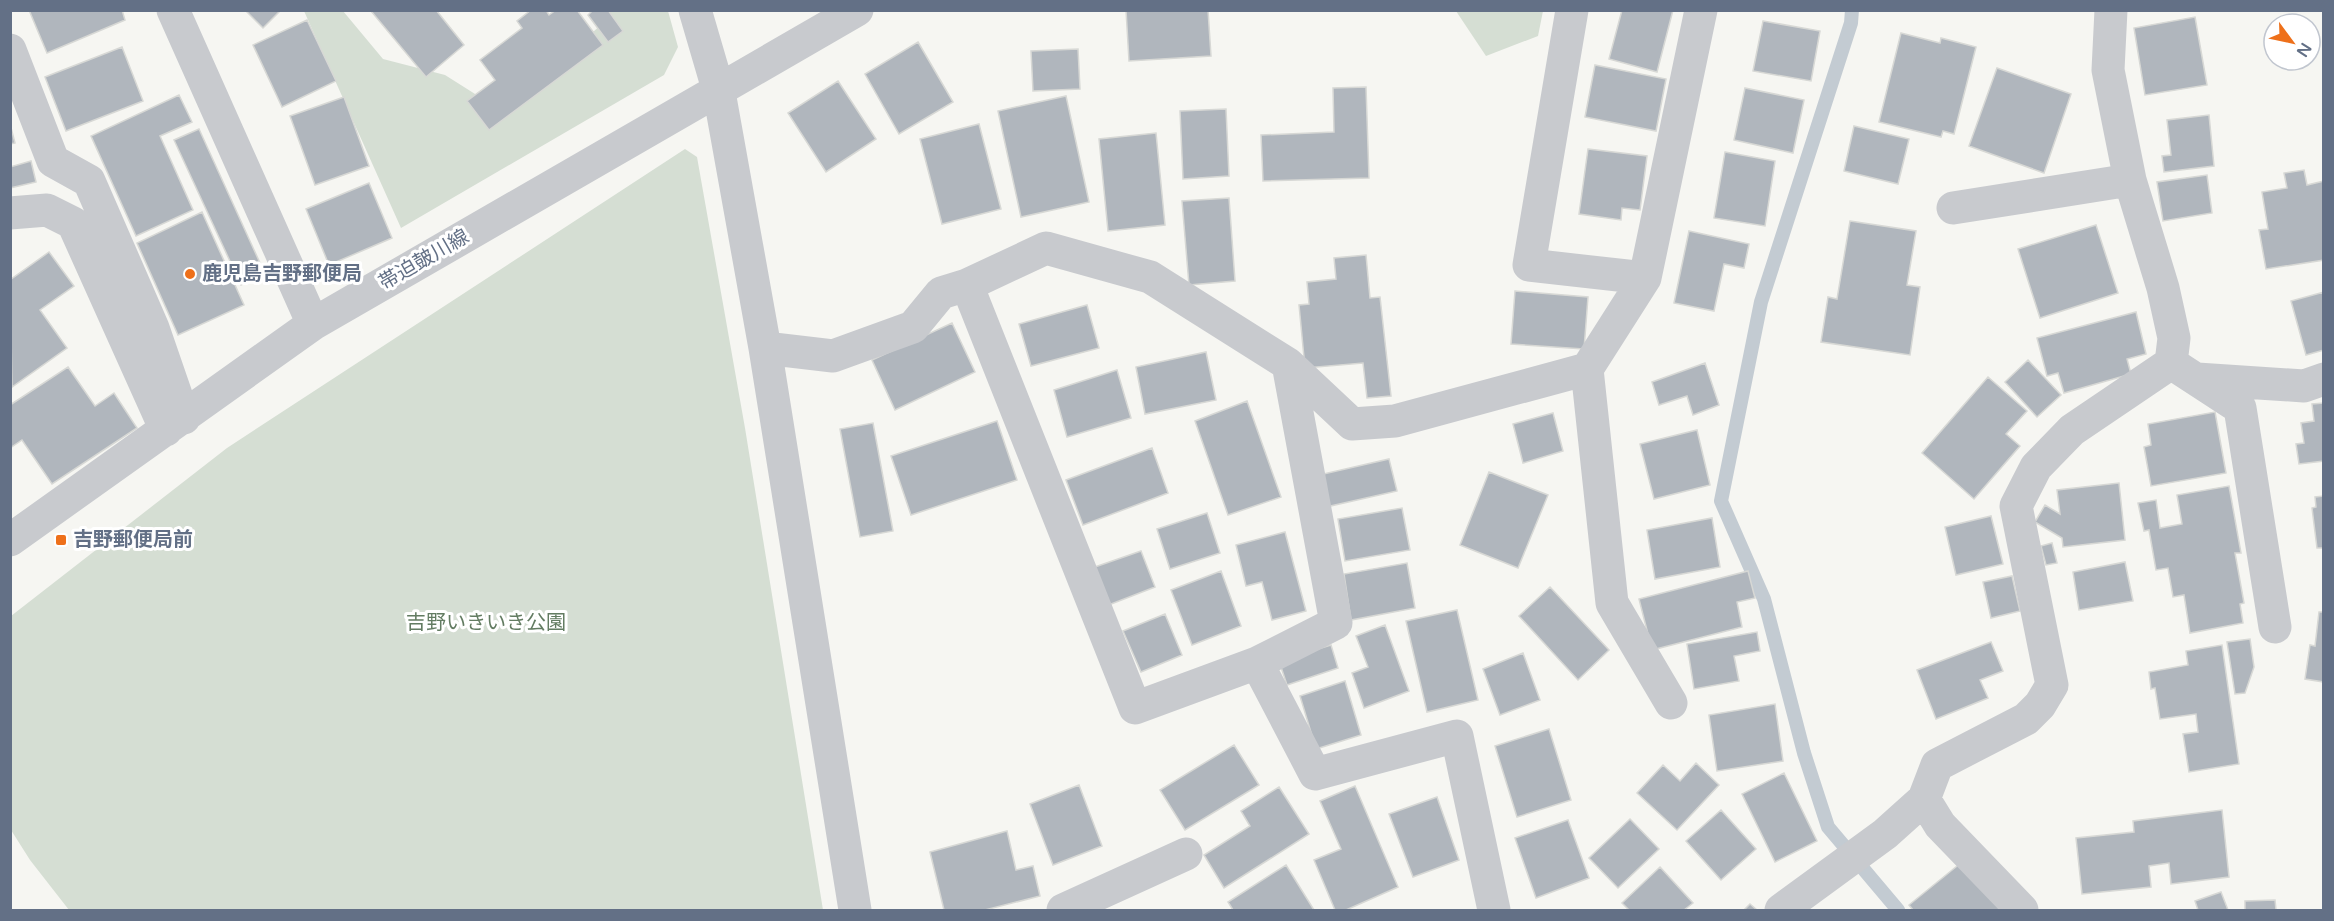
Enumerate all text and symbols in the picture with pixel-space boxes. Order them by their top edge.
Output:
north arrow [2262,12,2322,72]
text: N [2292,39,2316,60]
street label: 帯迫皷川線 [375,225,473,295]
place label: 鹿児島吉野郵便局 [202,262,362,286]
marker: 鹿児島吉野郵便局 [183,267,197,281]
place label: 吉野郵便局前 [73,528,193,552]
marker: 吉野郵便局前 [54,533,68,547]
park label: 吉野いきいき公園 [406,611,566,635]

